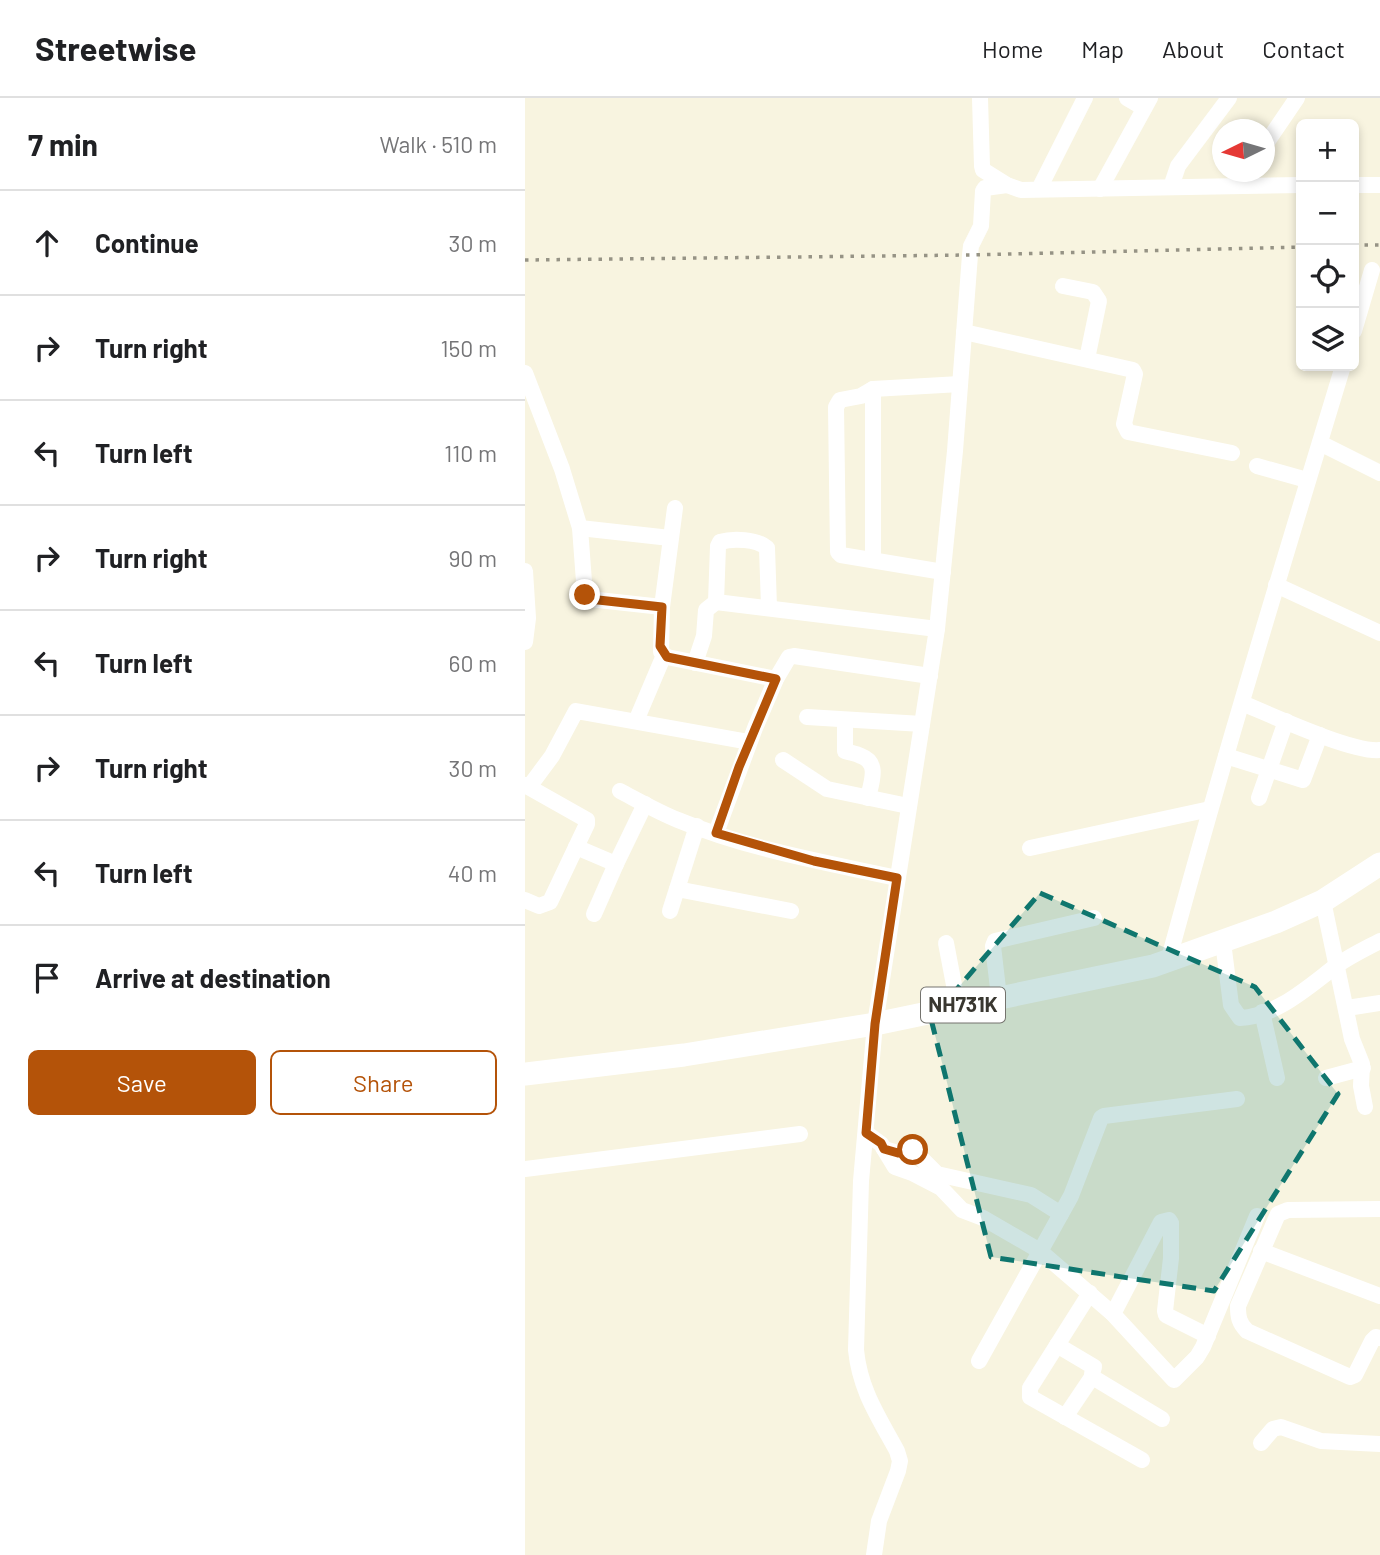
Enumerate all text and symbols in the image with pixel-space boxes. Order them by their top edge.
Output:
text: Streetwise [35,28,196,68]
text: Home [982,34,1043,63]
text: Map [1081,34,1124,63]
text: About [1162,34,1224,63]
text: Contact [1262,34,1345,63]
north arrow [1212,119,1275,182]
map controls [1296,119,1359,371]
button: + [1296,119,1359,182]
text: 7 min [28,126,98,162]
text: Walk · 510 m [379,130,497,158]
button: − [1296,182,1359,245]
icon: ahead [28,224,66,262]
text: Continue [95,227,199,258]
text: 30 m [449,229,497,257]
button: locate [1296,245,1359,308]
button: layers [1296,308,1359,371]
icon: right [28,329,66,367]
text: Turn right [95,332,208,363]
text: 150 m [441,334,497,362]
icon: left [28,434,66,472]
text: Turn left [95,437,193,468]
text: 110 m [444,439,497,467]
icon: right [28,539,66,577]
text: Turn right [95,542,208,573]
text: 90 m [448,544,497,572]
route end [569,579,600,610]
icon: left [28,644,66,682]
text: Turn left [95,647,193,678]
text: 60 m [449,649,497,677]
icon: right [28,749,66,787]
text: Turn right [95,752,208,783]
text: 30 m [449,754,497,782]
icon: left [28,854,66,892]
text: Turn left [95,857,193,888]
text: 40 m [448,859,497,887]
icon: arrive [28,959,66,997]
text: Arrive at destination [95,962,331,993]
road number: NH731K [921,988,1005,1023]
button: Save [28,1050,256,1115]
button: Share [270,1050,497,1115]
route start [897,1134,928,1165]

